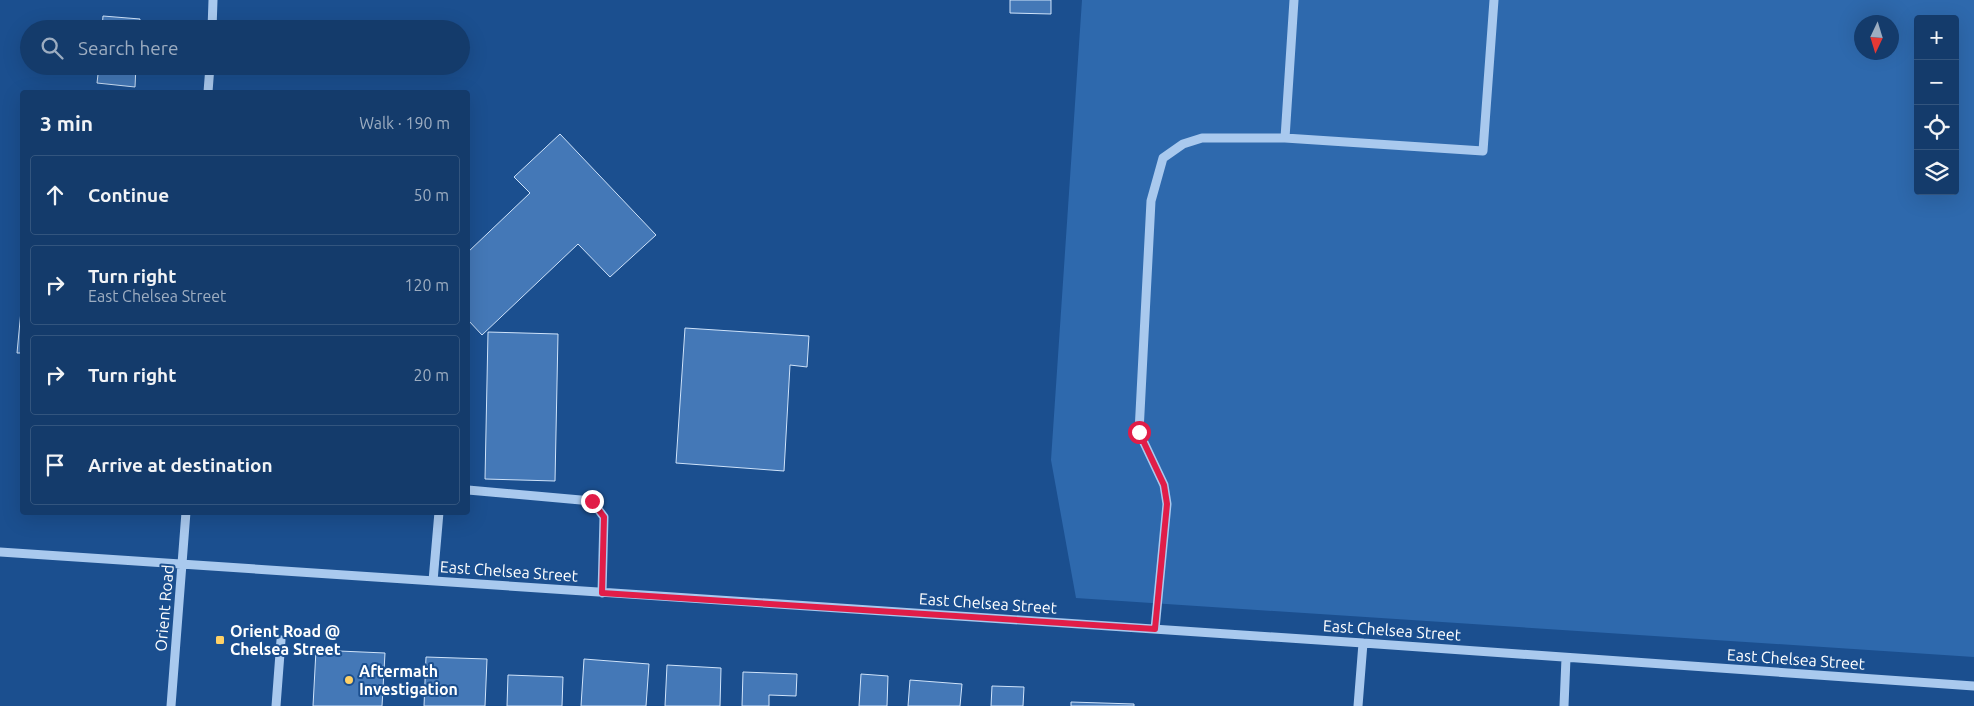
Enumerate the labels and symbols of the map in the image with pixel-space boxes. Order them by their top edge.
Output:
north arrow [1854,15,1899,60]
route start [1128,421,1151,444]
route end [581,490,604,513]
street label: East Chelsea Street [439,557,579,585]
street label: Orient Road [151,564,177,652]
street label: East Chelsea Street [918,589,1058,617]
street label: East Chelsea Street [1322,616,1462,644]
place label: Orient Road @ Chelsea Street [230,622,341,658]
marker: Orient Road @ Chelsea Street [214,634,226,646]
street label: East Chelsea Street [1726,645,1866,673]
place label: Aftermath Investigation [359,662,458,698]
marker: Aftermath Investigation [343,674,355,686]

